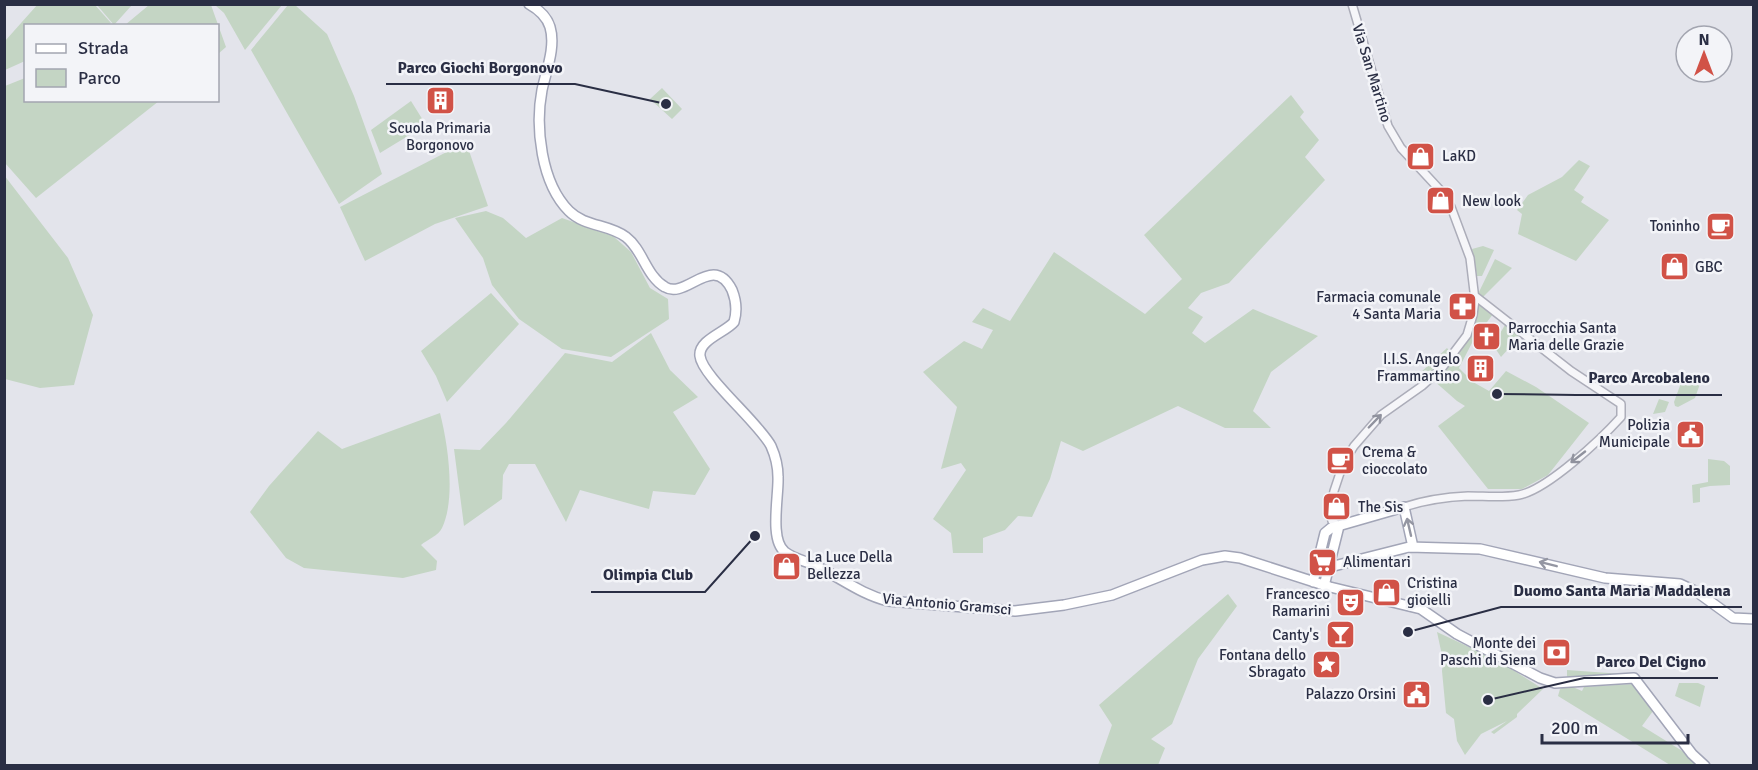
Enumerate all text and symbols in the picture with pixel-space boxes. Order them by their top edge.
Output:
street label: Via San Martino [1348,22,1396,125]
legend [24,24,219,102]
north arrow [1674,24,1734,84]
text: N [1698,30,1710,50]
text: Strada [78,37,129,59]
callout: Parco Giochi Borgonovo [386,50,575,84]
text: Parco Giochi Borgonovo [397,58,563,78]
text: Parco [78,67,121,89]
building icon: Scuola Primaria Borgonovo [424,85,456,117]
place label: Scuola Primaria Borgonovo [389,119,491,154]
shop icon: LaKD [1405,140,1437,172]
place label: LaKD [1442,147,1476,165]
shop icon: New look [1425,185,1457,217]
place label: New look [1462,192,1522,210]
cafe icon: Toninho [1705,210,1737,242]
place label: Toninho [1650,217,1700,235]
shop icon: GBC [1658,251,1690,283]
place label: GBC [1695,258,1723,276]
place label: Farmacia comunale 4 Santa Maria [1316,288,1441,323]
pharmacy icon: Farmacia comunale 4 Santa Maria [1446,290,1478,322]
place label: Parrocchia Santa Maria delle Grazie [1508,319,1624,354]
church icon: Parrocchia Santa Maria delle Grazie [1471,321,1503,353]
place label: I.I.S. Angelo Frammartino [1377,350,1460,385]
building icon: I.I.S. Angelo Frammartino [1465,352,1497,384]
callout: Parco Arcobaleno [1576,361,1722,395]
text: Parco Arcobaleno [1588,368,1710,388]
one-way arrow [1367,414,1382,429]
place label: Polizia Municipale [1599,416,1670,451]
public building icon: Polizia Municipale [1675,418,1707,450]
place label: Crema & cioccolato [1362,443,1428,478]
cafe icon: Crema & cioccolato [1325,445,1357,477]
one-way arrow [1570,450,1586,463]
shop icon: The Sis [1321,491,1353,523]
place label: The Sis [1358,498,1404,516]
one-way arrow [1403,518,1414,537]
supermarket icon: Alimentari [1306,546,1338,578]
place label: La Luce Della Bellezza [807,548,893,583]
shop icon: La Luce Della Bellezza [770,550,802,582]
place label: Alimentari [1343,553,1411,571]
callout: Olimpia Club [591,558,705,592]
one-way arrow [1539,558,1558,570]
text: Olimpia Club [603,565,694,585]
callout: Duomo Santa Maria Maddalena [1501,573,1742,607]
place label: Cristina gioielli [1407,574,1458,609]
shop icon: Cristina gioielli [1370,576,1402,608]
text: Duomo Santa Maria Maddalena [1513,581,1731,601]
place label: Francesco Ramarini [1265,585,1330,620]
theatre icon: Francesco Ramarini [1335,587,1367,619]
street label: Via Antonio Gramsci [882,589,1012,619]
bar icon: Canty's [1324,619,1356,651]
place label: Canty's [1272,626,1319,644]
place label: Monte dei Paschi di Siena [1440,634,1536,669]
bank icon: Monte dei Paschi di Siena [1541,636,1573,668]
callout: Parco Del Cigno [1584,644,1718,678]
place label: Fontana dello Sbragato [1219,646,1306,681]
place icon: Fontana dello Sbragato [1311,648,1343,680]
text: Parco Del Cigno [1596,652,1706,672]
public building icon: Palazzo Orsini [1401,678,1433,710]
place label: Palazzo Orsini [1306,685,1396,703]
scale bar [1542,707,1688,745]
text: 200 m [1551,717,1598,739]

